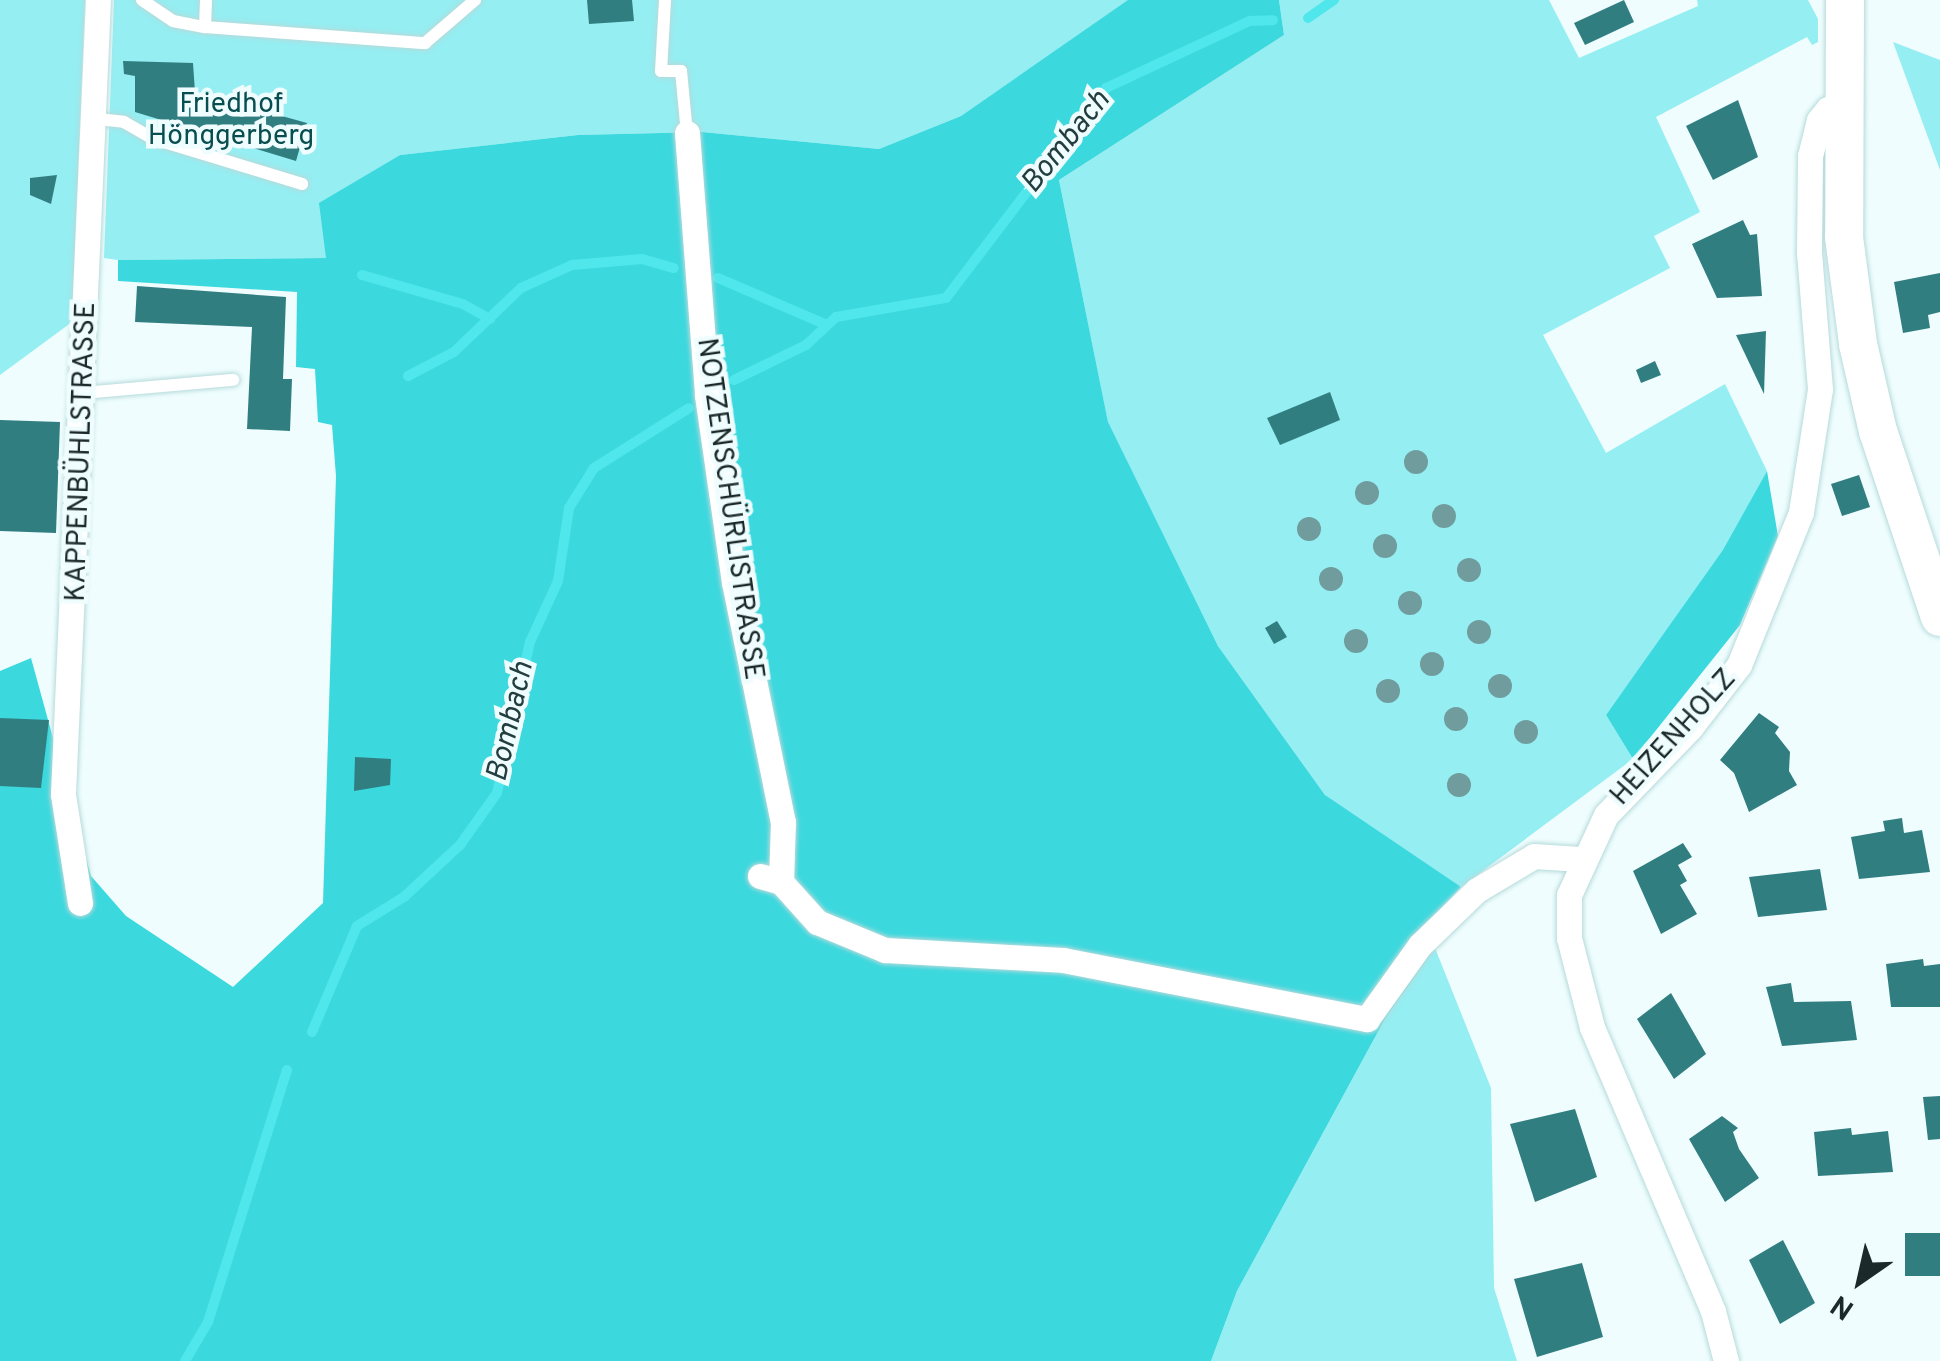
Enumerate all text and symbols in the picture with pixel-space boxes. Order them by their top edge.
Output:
water label: Bombach [1015,84,1119,202]
park label: Friedhof Hönggerberg [148,88,314,154]
street label: KAPPENBÜHLSTRASSE [60,302,104,602]
street label: NOTZENSCHÜRLISTRASSE [688,336,770,682]
water label: Bombach [481,659,543,785]
street label: HEIZENHOLZ [1604,663,1744,813]
north arrow [1810,1231,1910,1331]
text: N [1825,1285,1862,1326]

